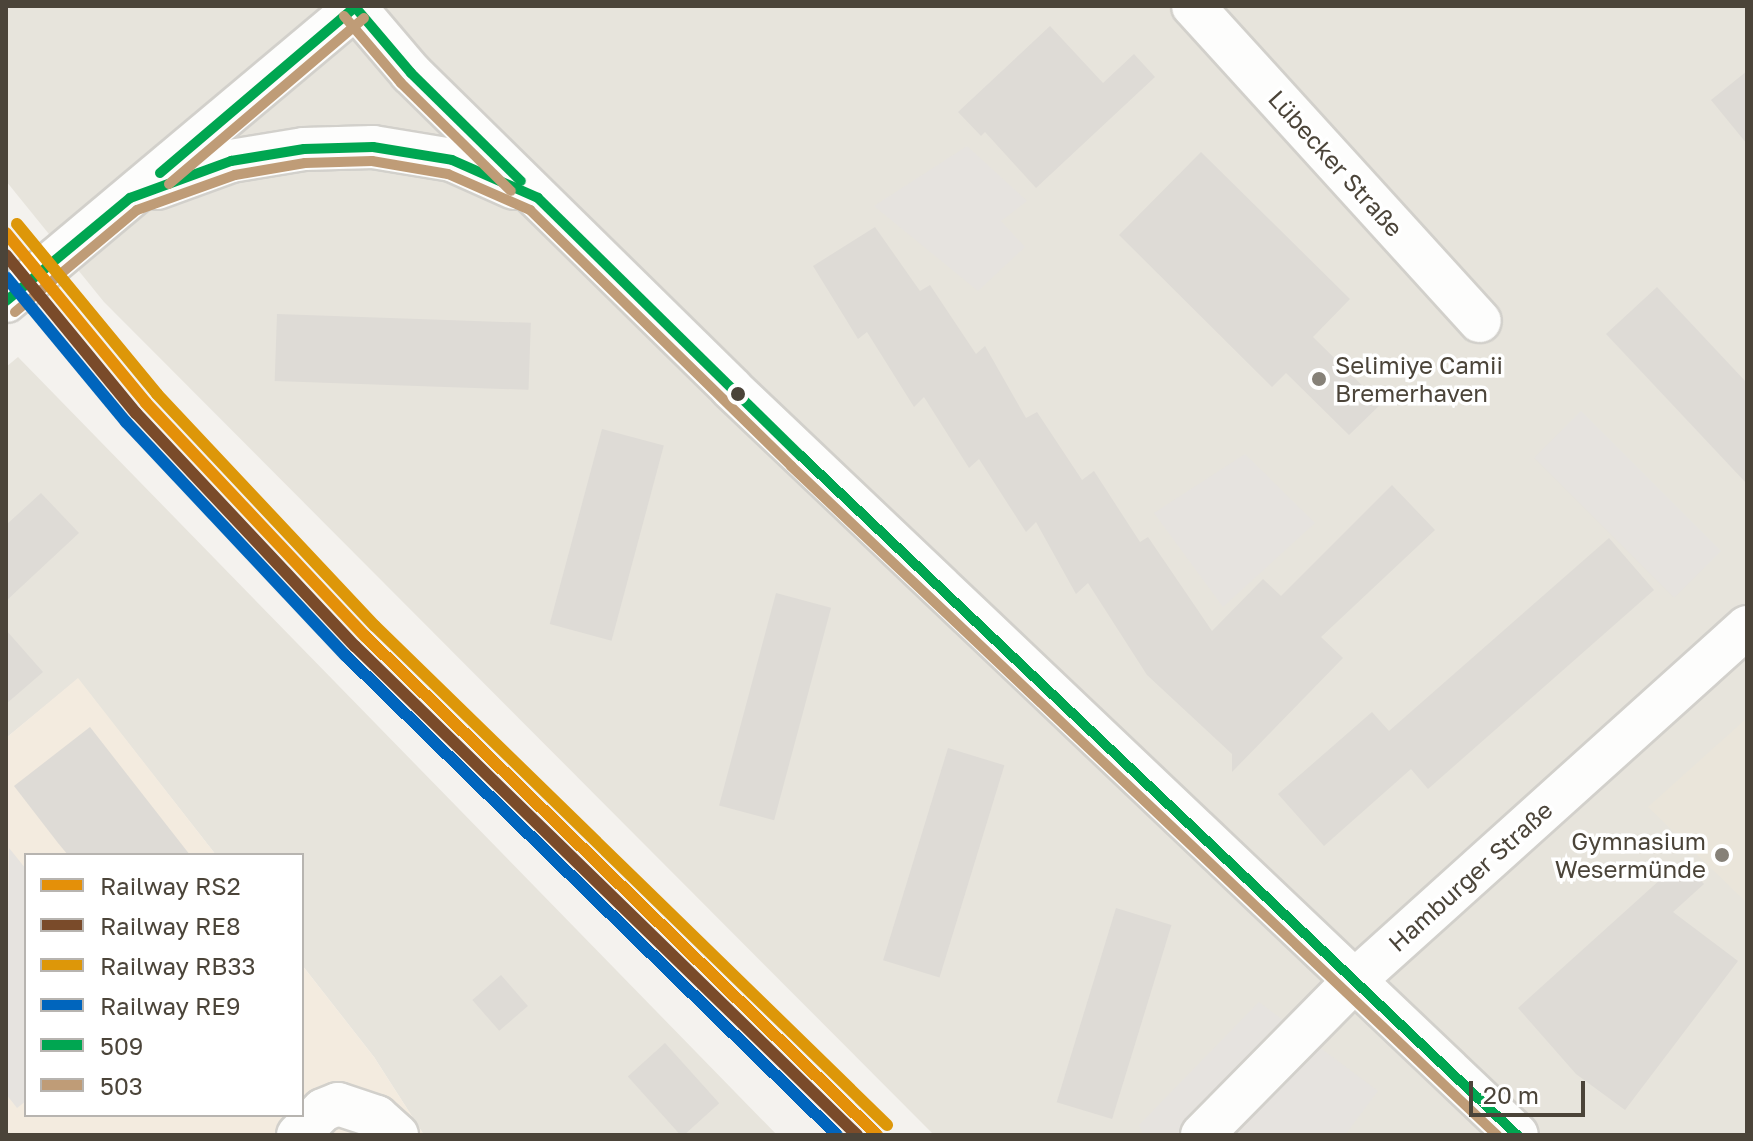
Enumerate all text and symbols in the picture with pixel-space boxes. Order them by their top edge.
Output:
street label: Lübecker Straße [1263,84,1409,242]
place label: Selimiye Camii Bremerhaven [1335,351,1503,407]
marker: Selimiye Camii Bremerhaven [1310,370,1328,388]
unlabelled marker [730,386,746,402]
street label: Hamburger Straße [1382,795,1558,957]
place label: Gymnasium Wesermünde [1555,827,1706,883]
marker: Gymnasium Wesermünde [1713,846,1731,864]
legend [24,853,304,1117]
text: Railway RS2 [100,871,241,900]
text: Railway RE8 [100,911,241,940]
text: Railway RB33 [100,951,255,980]
text: Railway RE9 [100,991,240,1020]
text: 509 [100,1031,143,1060]
scale bar [1473,1065,1589,1115]
text: 503 [100,1071,143,1100]
text: 20 m [1483,1080,1539,1109]

